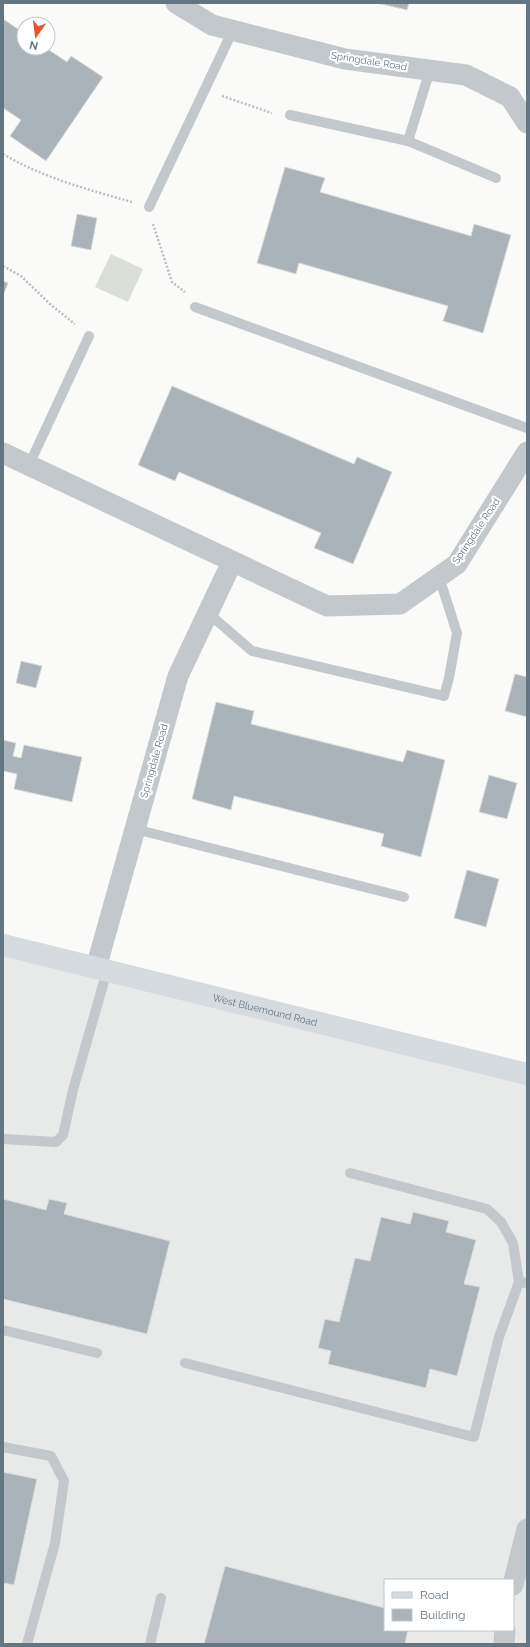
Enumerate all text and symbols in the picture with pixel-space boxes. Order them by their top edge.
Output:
north arrow [16,16,56,56]
text: N [28,38,39,53]
street label: Springdale Road [330,50,408,72]
street label: Springdale Road [450,496,502,566]
street label: Springdale Road [138,723,170,799]
street label: West Bluemound Road [212,991,319,1028]
legend [384,1579,514,1631]
text: Road [420,1588,449,1602]
text: Building [420,1608,466,1622]

